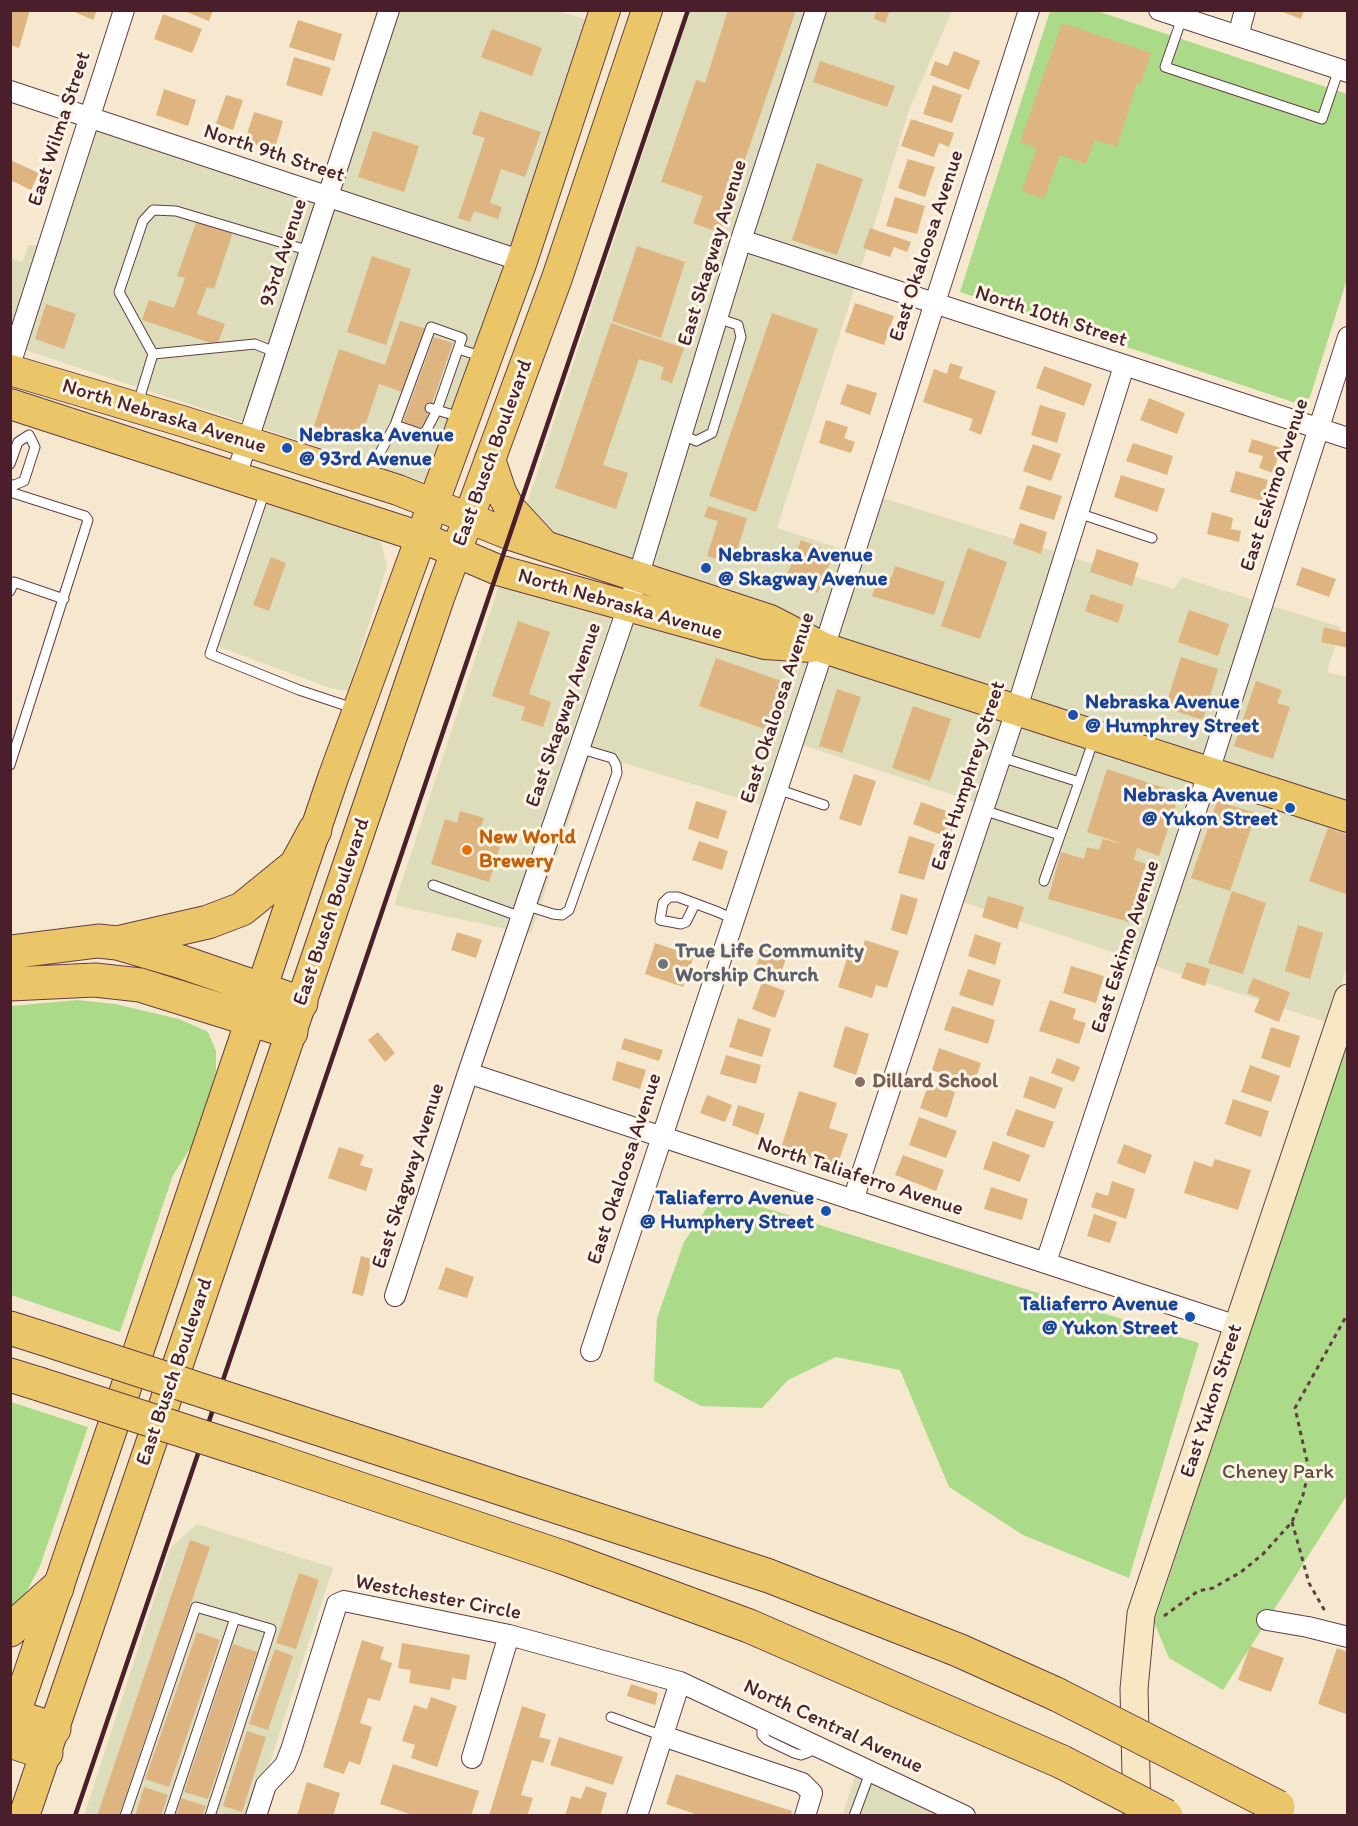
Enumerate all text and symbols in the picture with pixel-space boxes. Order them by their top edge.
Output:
street label: East Wilma Street [23,48,97,210]
street label: North 9th Street [200,119,348,189]
street label: East Okaloosa Avenue [884,147,970,345]
street label: East Skagway Avenue [673,157,753,349]
street label: 93rd Avenue [255,196,313,310]
street label: North 10th Street [972,281,1130,353]
street label: East Busch Boulevard [447,356,539,550]
street label: North Nebraska Avenue [59,374,269,460]
street label: East Eskimo Avenue [1235,395,1315,575]
place label: Nebraska Avenue @ 93rd Avenue [299,423,454,473]
marker: Nebraska Avenue @ 93rd Avenue [280,441,294,455]
place label: Nebraska Avenue @ Skagway Avenue [718,543,888,593]
marker: Nebraska Avenue @ Skagway Avenue [699,561,713,575]
street label: North Nebraska Avenue [515,564,725,646]
street label: East Okaloosa Avenue [735,609,821,807]
street label: East Skagway Avenue [521,619,607,811]
street label: East Humphrey Street [926,678,1012,874]
place label: Nebraska Avenue @ Humphrey Street [1085,690,1259,740]
marker: Nebraska Avenue @ Humphrey Street [1066,708,1080,722]
place label: Nebraska Avenue @ Yukon Street [1123,783,1278,833]
marker: Nebraska Avenue @ Yukon Street [1283,801,1297,815]
street label: East Busch Boulevard [288,815,376,1009]
place label: New World Brewery [479,825,576,875]
marker: New World Brewery [460,843,474,857]
street label: East Eskimo Avenue [1086,857,1166,1037]
place label: True Life Community Worship Church [675,939,864,989]
marker: True Life Community Worship Church [656,957,670,971]
place label: Dillard School [872,1069,998,1095]
street label: East Okaloosa Avenue [582,1070,668,1268]
marker: Dillard School [853,1075,867,1089]
street label: East Skagway Avenue [367,1080,451,1272]
street label: North Taliaferro Avenue [754,1132,966,1222]
place label: Taliaferro Avenue @ Humphery Street [640,1186,814,1236]
marker: Taliaferro Avenue @ Humphery Street [819,1204,833,1218]
street label: East Busch Boulevard [131,1275,219,1469]
place label: Taliaferro Avenue @ Yukon Street [1019,1292,1178,1342]
marker: Taliaferro Avenue @ Yukon Street [1183,1310,1197,1324]
street label: East Yukon Street [1175,1321,1249,1481]
park label: Cheney Park [1222,1460,1334,1486]
street label: Westchester Circle [353,1570,523,1626]
street label: North Central Avenue [739,1674,927,1780]

